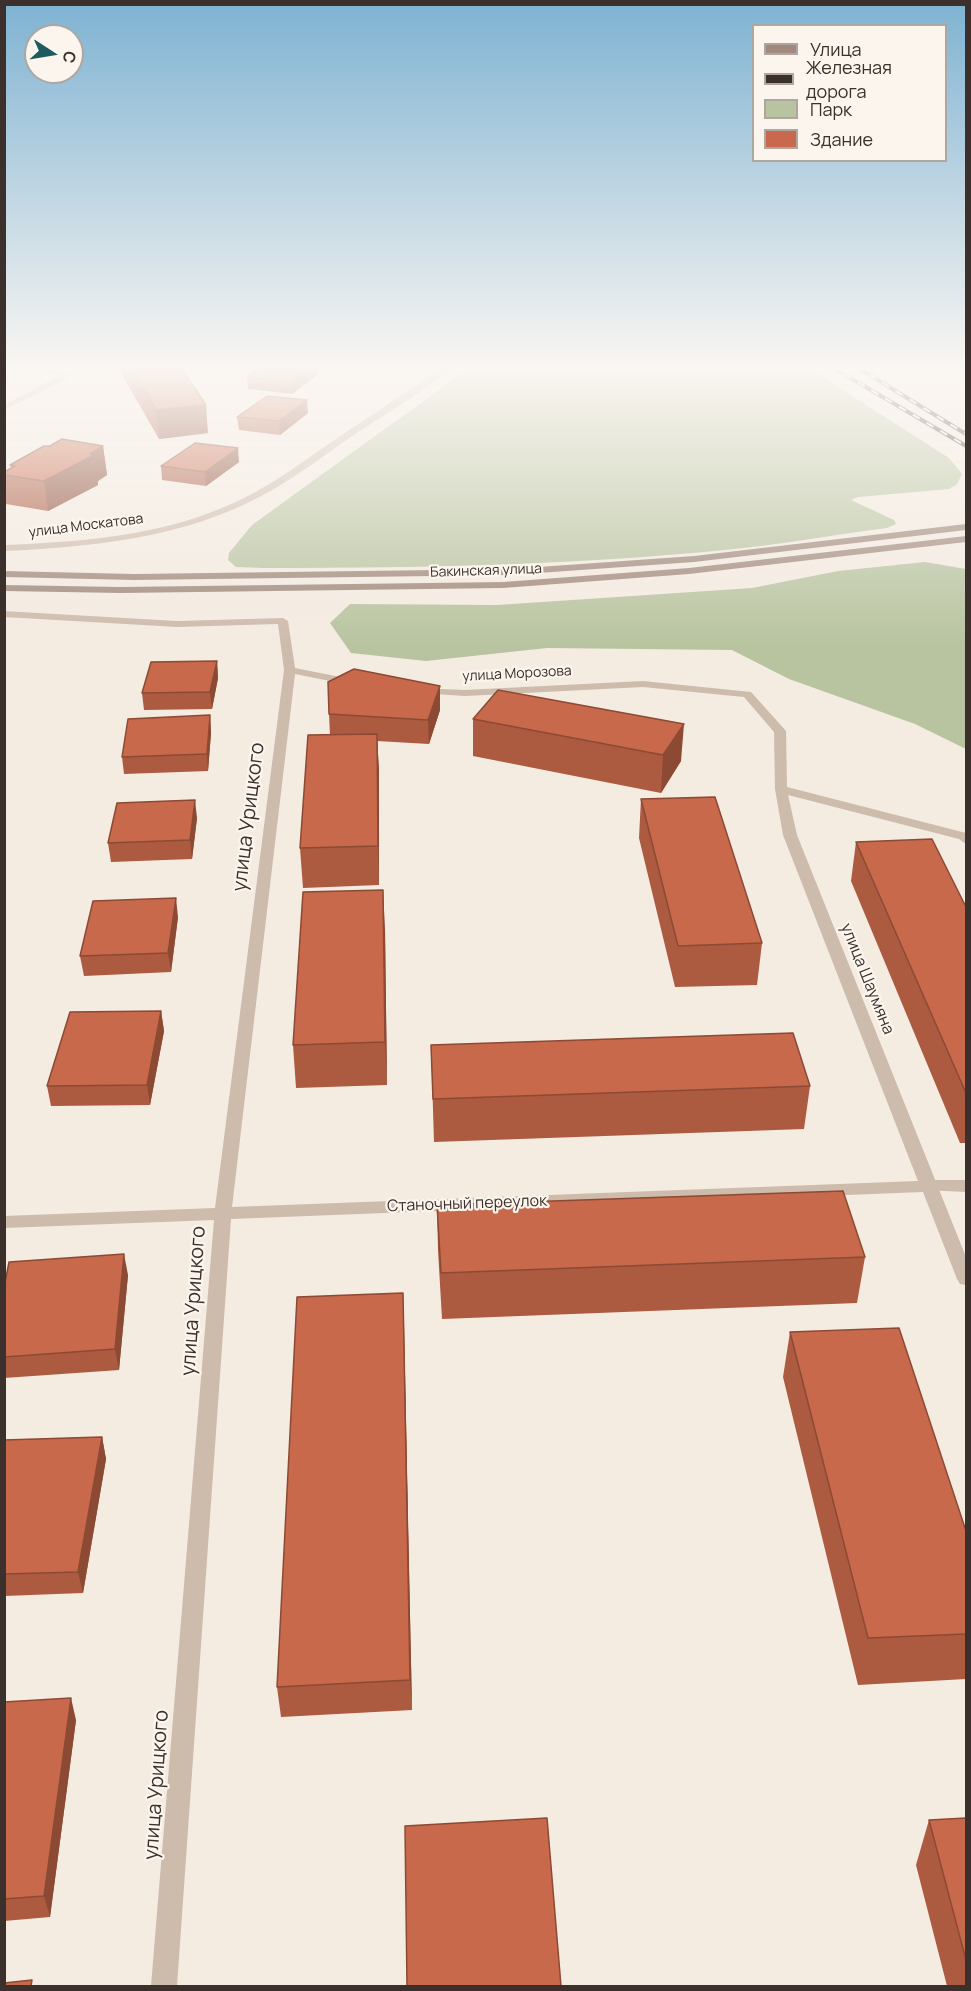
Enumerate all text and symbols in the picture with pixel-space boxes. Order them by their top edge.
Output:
north arrow [24,24,84,84]
legend [752,24,947,162]
text: Улица [810,37,862,61]
text: С [58,49,82,65]
text: Железная дорога [806,55,892,103]
text: Парк [810,97,852,121]
text: Здание [810,127,873,151]
street label: улица Москатова [28,511,144,541]
street label: Бакинская улица [430,561,542,581]
street label: улица Морозова [462,663,572,685]
street label: улица Урицкого [228,741,270,893]
street label: улица Шаумяна [836,921,898,1037]
street label: Станочный переулок [387,1192,547,1216]
street label: улица Урицкого [177,1225,211,1377]
street label: улица Урицкого [140,1709,174,1861]

